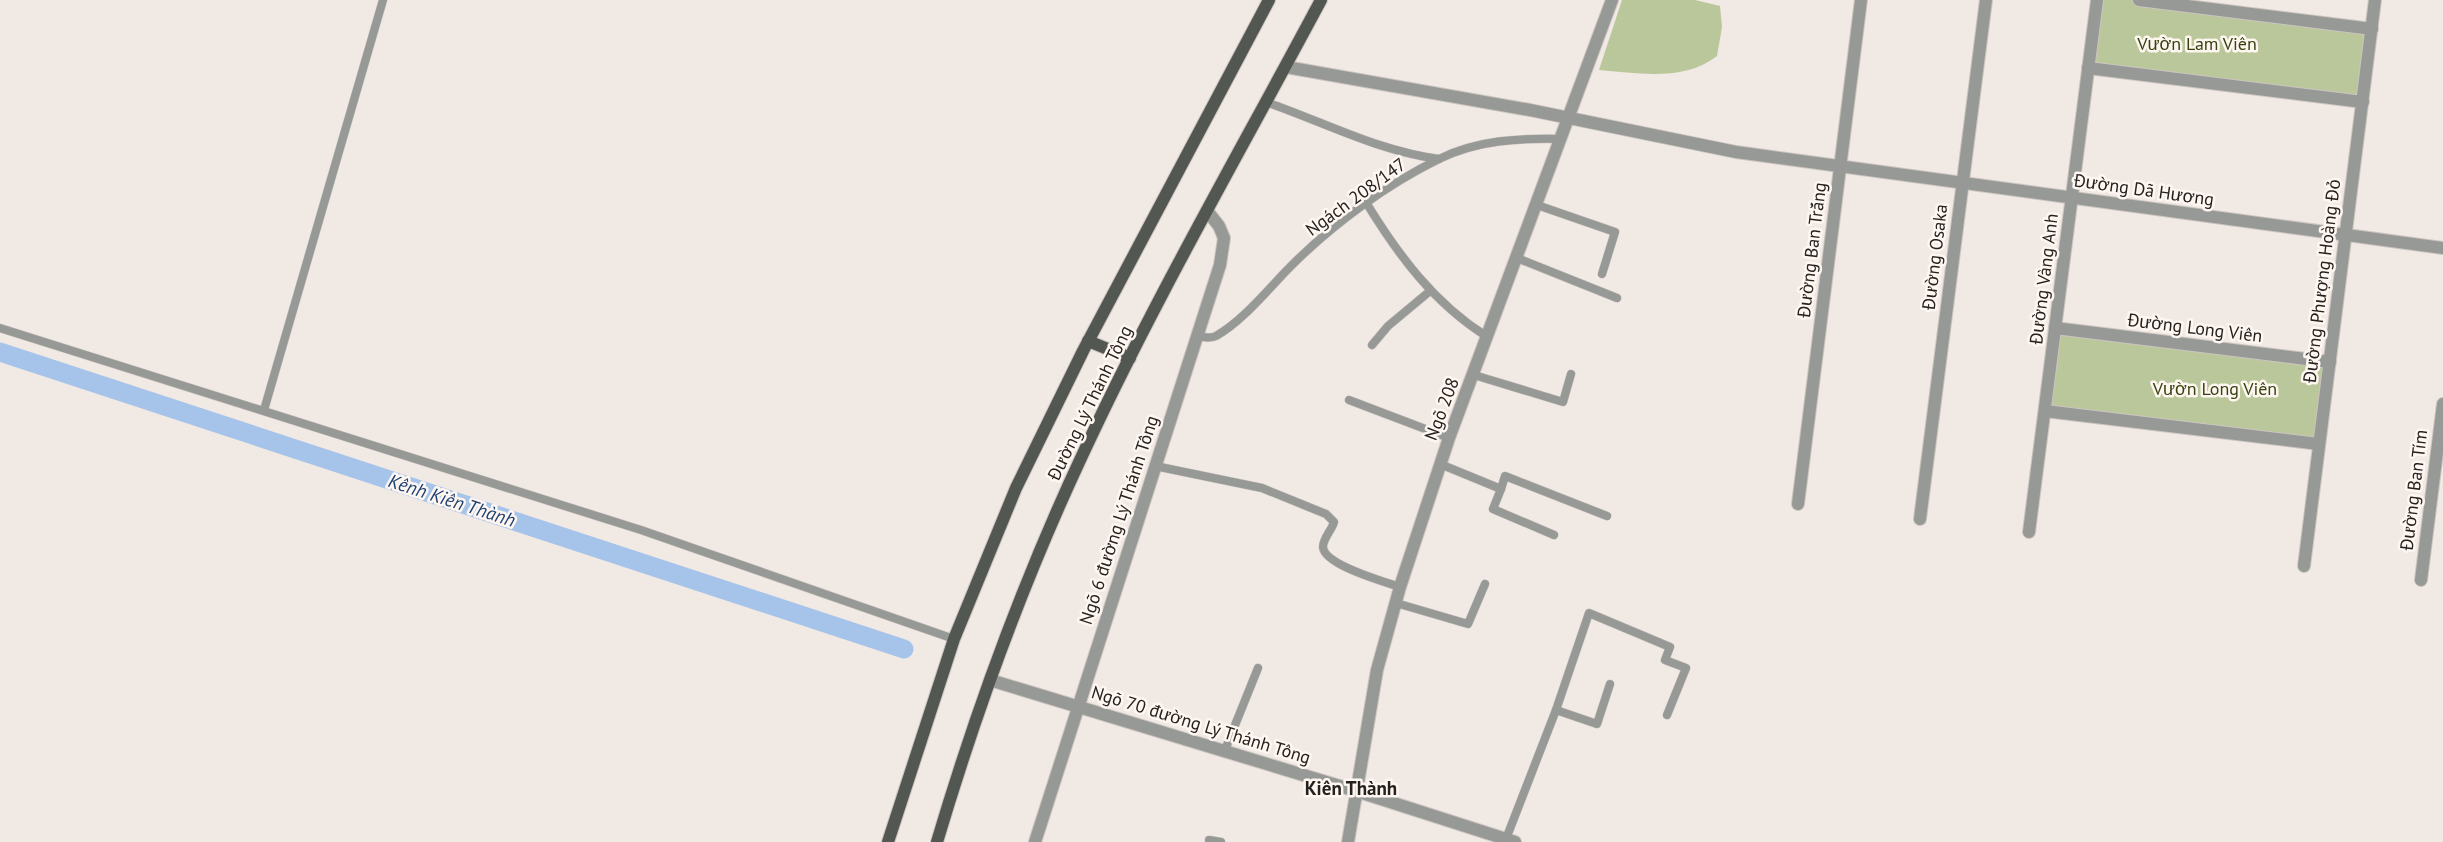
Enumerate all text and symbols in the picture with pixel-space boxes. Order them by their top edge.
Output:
park label: Vườn Lam Viên [2136,32,2257,55]
street label: Ngách 208/147 [1301,152,1410,241]
street label: Đường Dã Hương [2072,168,2215,211]
street label: Đường Phượng Hoàng Đỏ [2297,178,2345,385]
street label: Đường Ban Trắng [1792,181,1831,320]
street label: Đường Osaka [1916,203,1952,312]
street label: Đường Vàng Anh [2024,212,2063,347]
street label: Đường Long Viên [2125,308,2264,347]
street label: Đường Lý Thánh Tông [1042,322,1137,485]
street label: Ngõ 208 [1419,374,1464,444]
park label: Vườn Long Viên [2152,377,2277,400]
street label: Ngõ 6 đường Lý Thánh Tông [1074,412,1163,627]
street label: Đường Ban Tím [2395,428,2432,553]
water label: Kênh Kiên Thành [385,468,519,532]
street label: Ngõ 70 đường Lý Thánh Tông [1089,680,1314,769]
district label: Kiên Thành [1305,776,1397,800]

